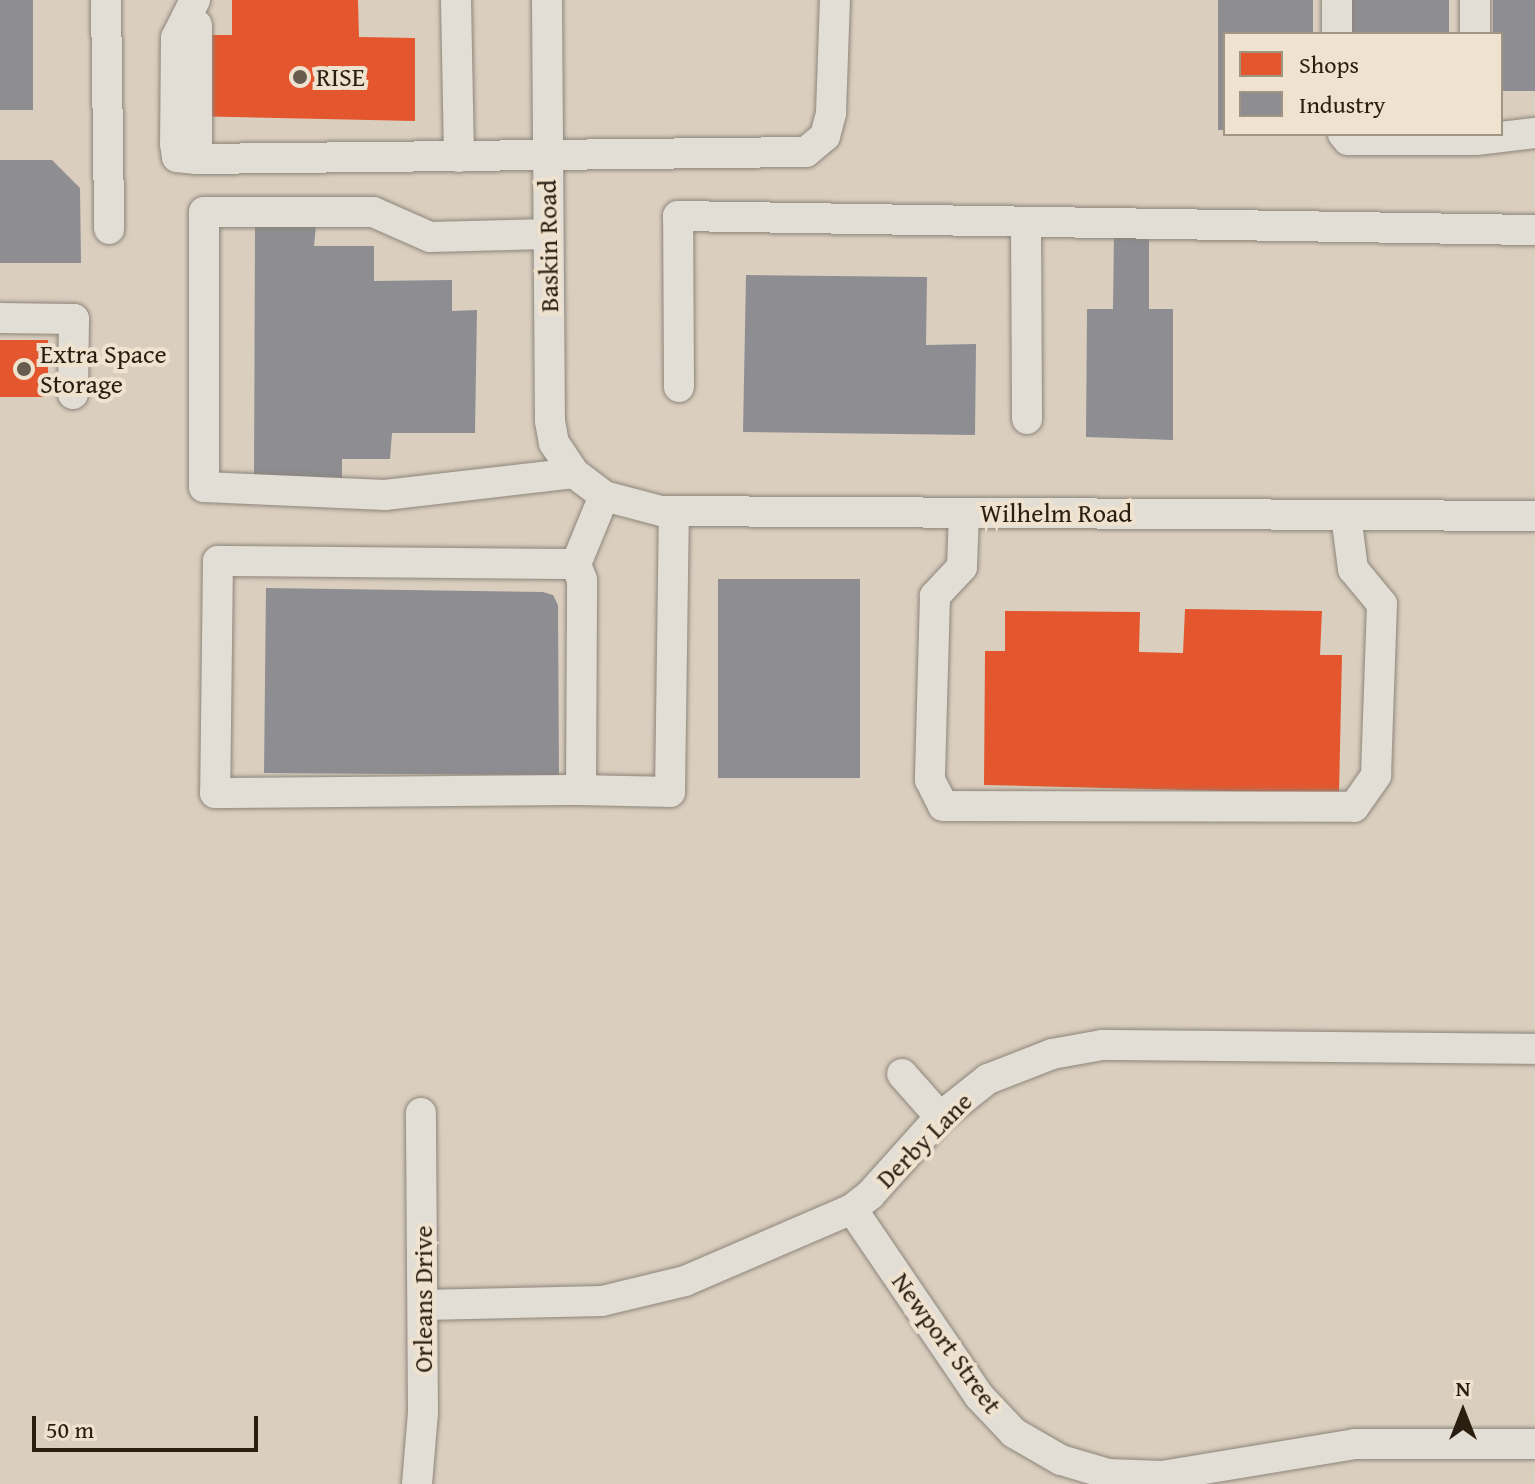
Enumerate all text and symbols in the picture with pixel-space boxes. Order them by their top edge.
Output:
legend [1223,32,1503,136]
text: Shops [1299,47,1359,82]
place label: RISE [316,61,365,93]
marker: RISE [291,68,309,86]
text: Industry [1299,87,1386,122]
street label: Baskin Road [531,179,565,313]
place label: Extra Space Storage [40,338,167,400]
marker: Extra Space Storage [15,360,33,378]
street label: Wilhelm Road [980,497,1132,529]
street label: Derby Lane [870,1086,978,1194]
street label: Orleans Drive [407,1225,439,1373]
street label: Newport Street [885,1267,1009,1419]
north arrow [1423,1372,1503,1452]
text: N [1456,1372,1470,1404]
scale bar [36,1400,262,1450]
text: 50 m [46,1412,94,1447]

